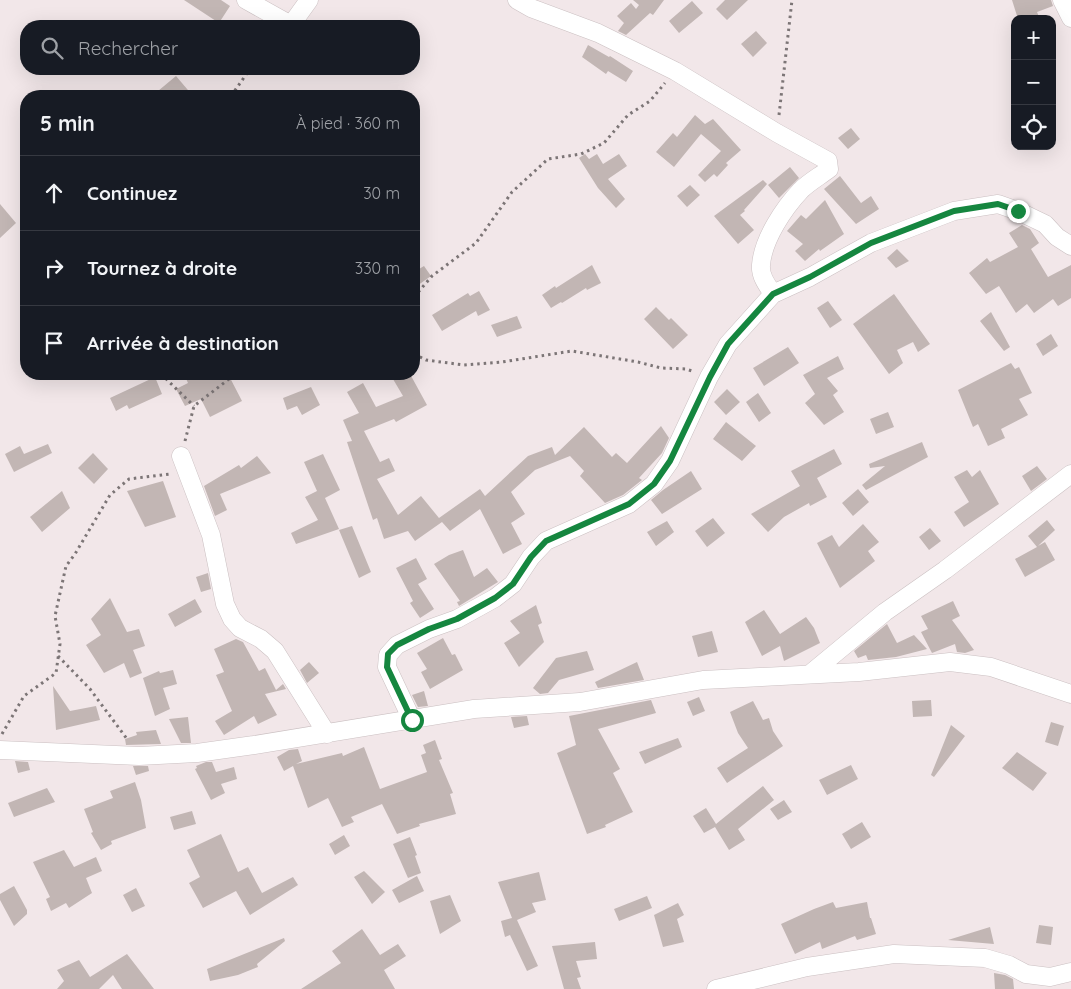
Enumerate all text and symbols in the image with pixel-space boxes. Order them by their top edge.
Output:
map controls [1011,15,1056,150]
button: + [1011,15,1056,60]
search box [20,20,420,75]
icon: search [38,34,66,62]
text: Rechercher [78,36,178,60]
button: − [1011,60,1056,105]
button: locate [1011,105,1056,150]
text: 5 min [40,110,95,136]
text: À pied · 360 m [296,113,400,133]
icon: ahead [40,179,68,207]
text: Continuez [87,181,177,205]
text: 30 m [363,183,400,203]
route end [1007,200,1030,223]
icon: right [40,254,68,282]
text: Tournez à droite [87,256,237,280]
text: 330 m [355,258,400,278]
icon: arrive [40,329,68,357]
text: Arrivée à destination [87,331,279,355]
route start [401,709,424,732]

